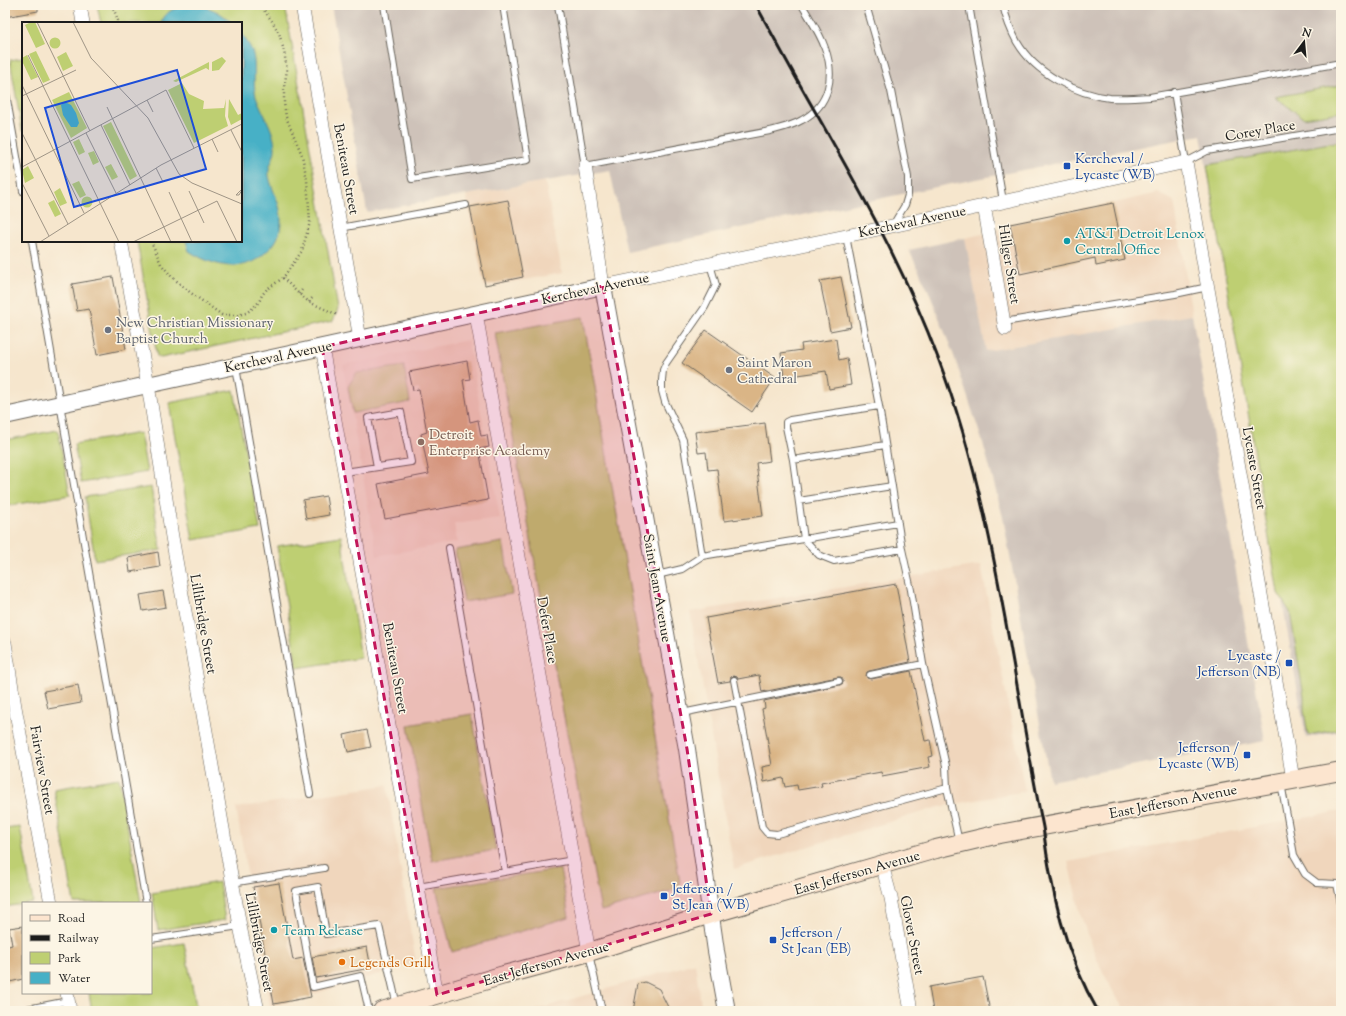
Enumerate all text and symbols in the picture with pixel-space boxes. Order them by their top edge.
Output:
inset map [22,22,242,242]
north arrow [1284,22,1324,62]
text: N [1299,24,1313,42]
street label: Corey Place [1224,116,1297,148]
street label: Beniteau Street [327,122,363,217]
place label: Kercheval / Lycaste (WB) [1075,150,1155,186]
marker: Kercheval / Lycaste (WB) [1062,161,1072,171]
street label: Kercheval Avenue [857,202,968,244]
street label: Hillger Street [992,223,1024,306]
place label: AT&T Detroit Lenox Central Office [1075,225,1205,261]
marker: AT&T Detroit Lenox Central Office [1062,236,1072,246]
street label: Kercheval Avenue [540,269,651,311]
place label: New Christian Missionary Baptist Church [116,314,274,350]
marker: New Christian Missionary Baptist Church [103,325,113,335]
street label: Kercheval Avenue [223,337,334,379]
place label: Saint Maron Cathedral [737,354,812,390]
marker: Saint Maron Cathedral [724,365,734,375]
place label: Detroit Enterprise Academy [429,426,550,462]
street label: Lycaste Street [1236,426,1270,511]
marker: Detroit Enterprise Academy [416,437,426,447]
street label: Saint Jean Avenue [637,533,675,644]
street label: Lillibridge Street [183,573,221,676]
street label: Defer Place [530,595,562,665]
street label: Beniteau Street [376,621,412,716]
place label: Lycaste / Jefferson (NB) [1196,647,1281,683]
marker: Lycaste / Jefferson (NB) [1284,658,1294,668]
street label: Fairview Street [23,724,59,817]
place label: Jefferson / Lycaste (WB) [1159,739,1239,775]
marker: Jefferson / Lycaste (WB) [1242,750,1252,760]
street label: East Jefferson Avenue [1108,781,1239,825]
street label: East Jefferson Avenue [792,846,923,901]
place label: Jefferson / St Jean (WB) [671,880,750,916]
street label: Lillibridge Street [239,891,278,994]
marker: Jefferson / St Jean (WB) [659,891,669,901]
street label: Glover Street [894,894,929,977]
legend [22,902,152,994]
text: Road [58,910,85,928]
place label: Team Release [282,922,363,942]
place label: Jefferson / St Jean (EB) [780,924,851,960]
marker: Team Release [269,925,279,935]
text: Railway [58,930,99,948]
marker: Jefferson / St Jean (EB) [768,935,778,945]
street label: East Jefferson Avenue [481,937,612,992]
text: Park [58,950,81,968]
place label: Legends Grill [350,954,431,974]
marker: Legends Grill [337,957,347,967]
text: Water [58,970,91,988]

